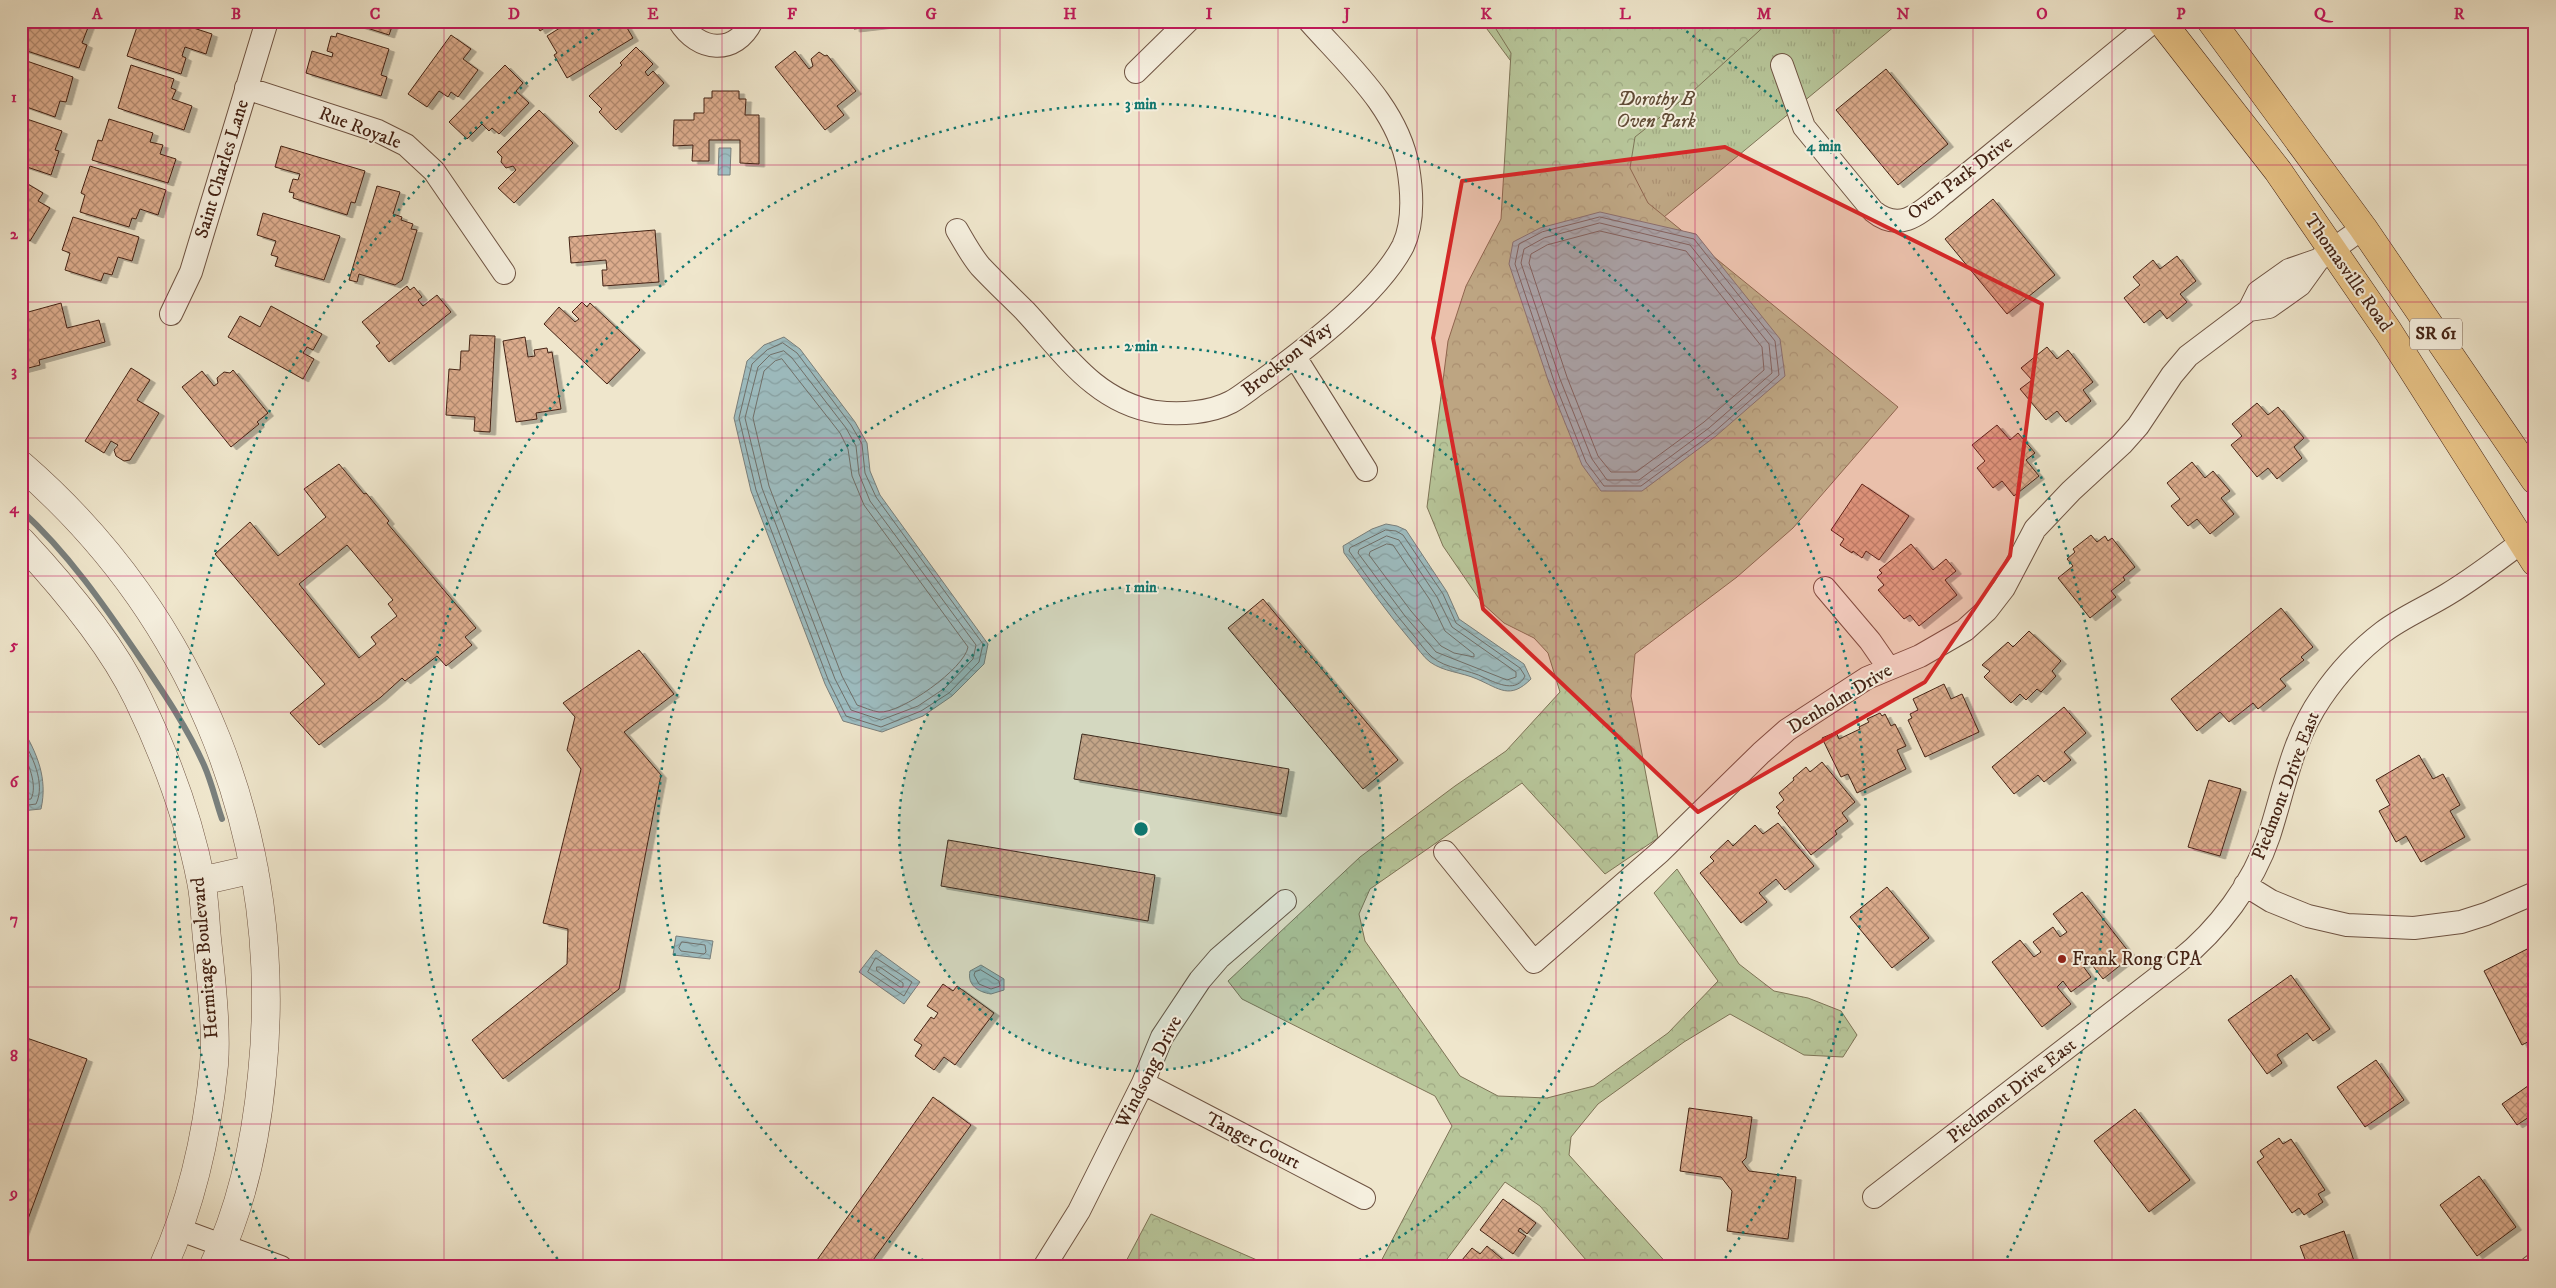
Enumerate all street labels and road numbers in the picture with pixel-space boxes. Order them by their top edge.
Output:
street label: Saint Charles Lane [190,97,254,241]
street label: Rue Royale [316,102,404,154]
street label: Oven Park Drive [1903,131,2017,225]
street label: Thomasville Road [2299,210,2397,337]
street label: Brockton Way [1237,316,1338,401]
road number: SR 61 [2410,318,2462,349]
street label: Denholm Drive [1784,659,1896,739]
street label: Piedmont Drive East [2247,709,2325,863]
street label: Hermitage Boulevard [186,876,224,1040]
street label: Windsong Drive [1110,1012,1187,1133]
street label: Piedmont Drive East [1943,1034,2081,1148]
street label: Tanger Court [1202,1107,1304,1175]

